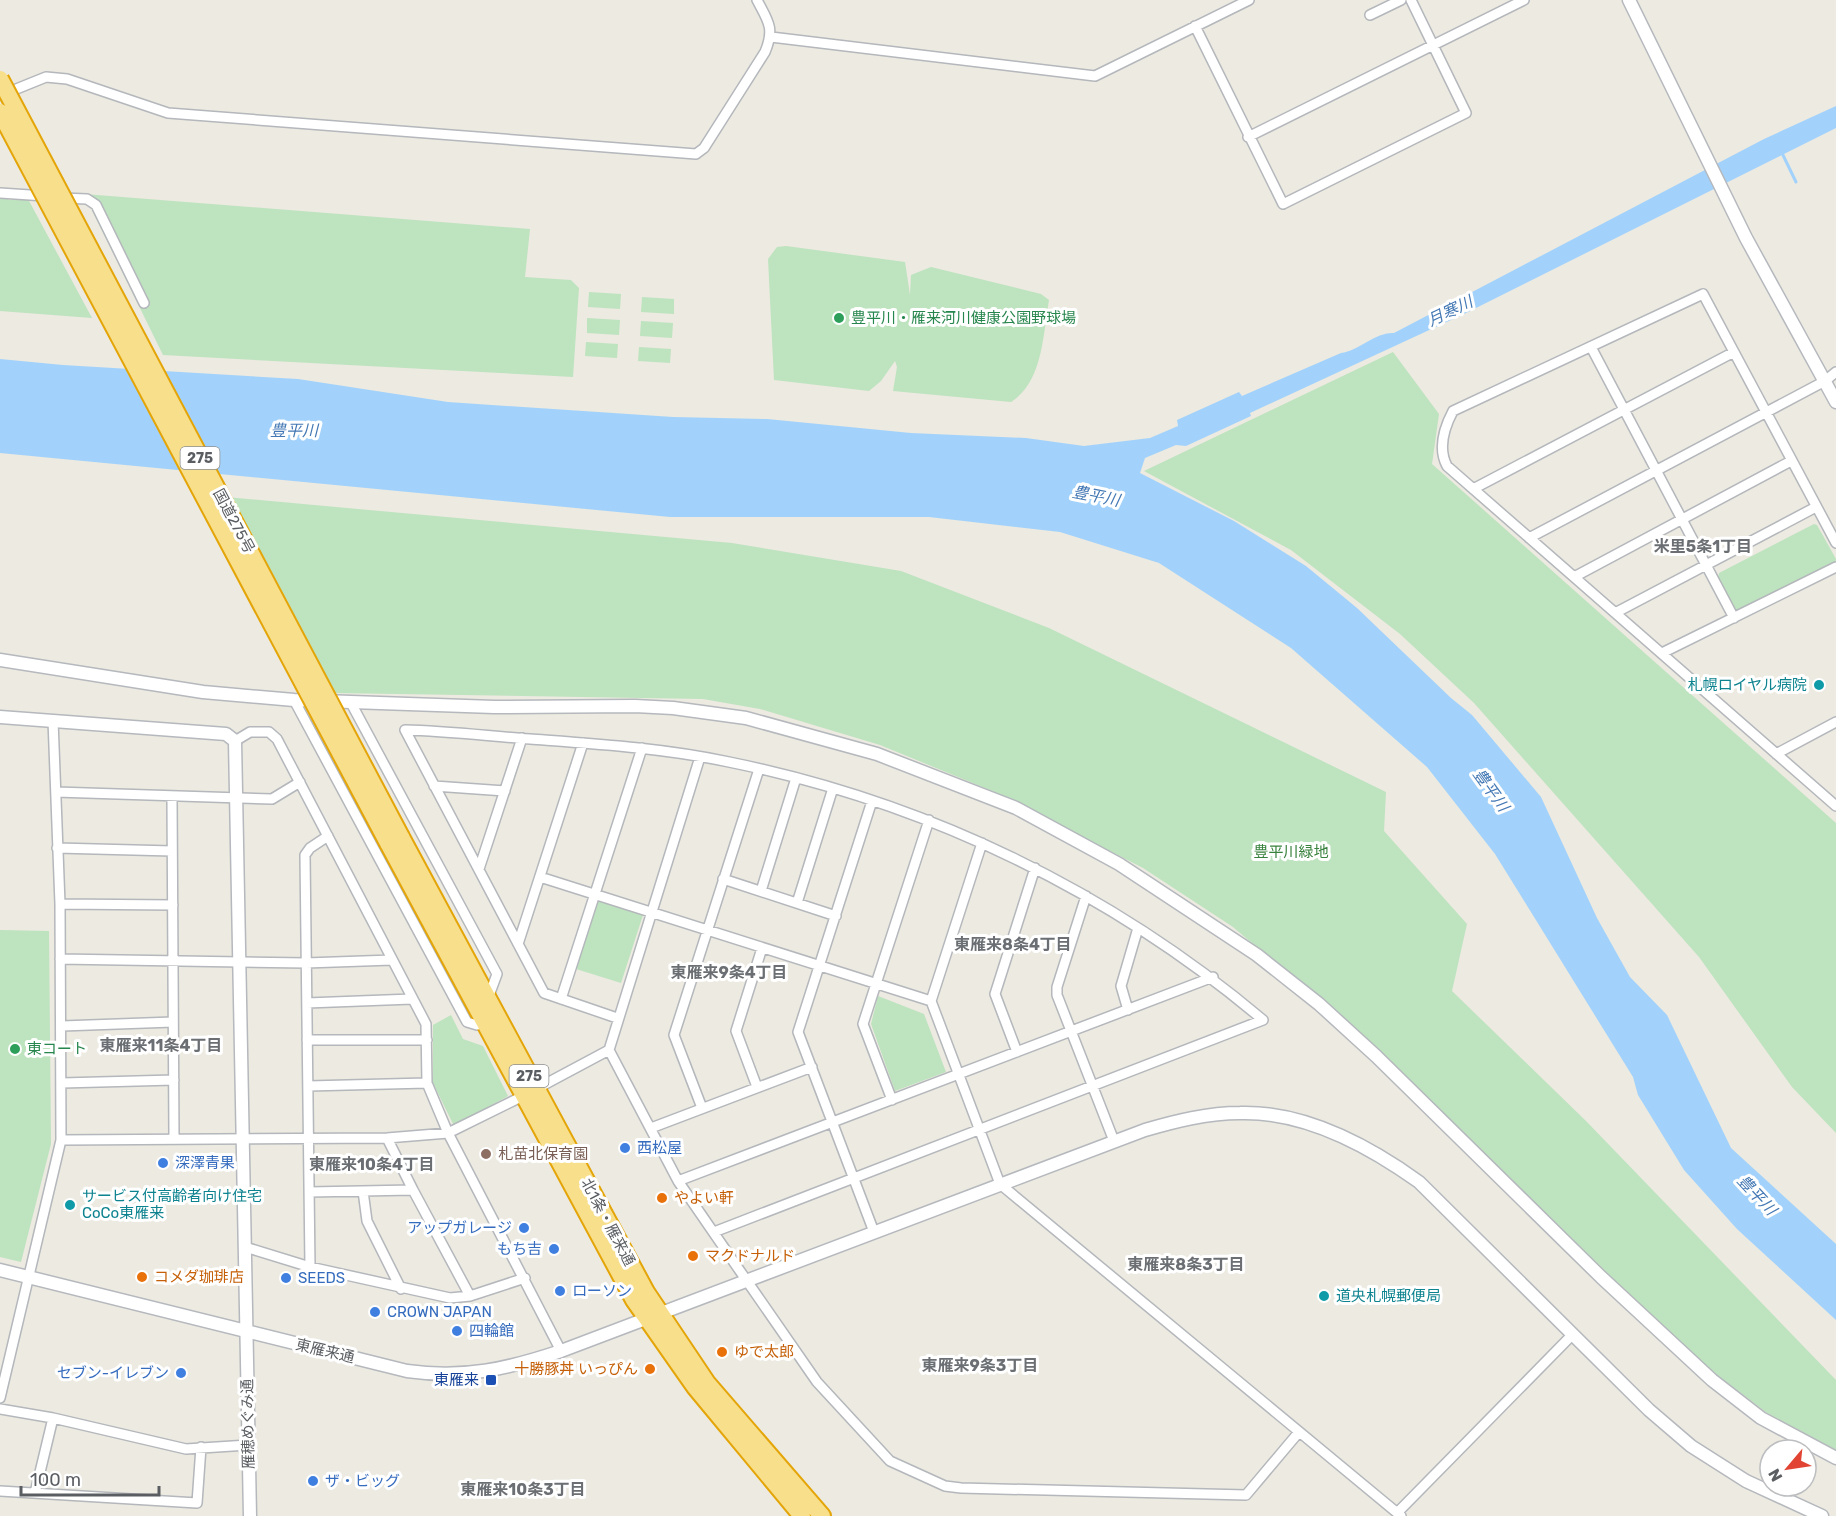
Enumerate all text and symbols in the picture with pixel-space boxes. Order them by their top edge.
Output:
water label: 月寒川 [1424,291,1478,330]
place label: 豊平川・雁来河川健康公園野球場 [851,309,1076,327]
marker: 豊平川・雁来河川健康公園野球場 [832,311,846,325]
water label: 豊平川 [270,421,320,440]
road number: 275 [180,447,220,469]
water label: 豊平川 [1071,482,1123,510]
street label: 国道275号 [210,486,258,556]
district label: 米里5条1丁目 [1654,537,1752,556]
place label: 札幌ロイヤル病院 [1687,676,1807,694]
marker: 札幌ロイヤル病院 [1812,678,1826,692]
water label: 豊平川 [1469,765,1514,817]
park label: 豊平川緑地 [1253,843,1329,861]
district label: 東雁来8条4丁目 [954,935,1072,954]
district label: 東雁来9条4丁目 [670,963,788,982]
district label: 東雁来11条4丁目 [100,1036,222,1055]
place label: 東コート [27,1040,87,1058]
marker: 東コート [8,1042,22,1056]
road number: 275 [510,1065,548,1087]
place label: 西松屋 [637,1139,682,1157]
marker: 西松屋 [618,1141,632,1155]
place label: 札苗北保育園 [498,1145,588,1163]
marker: 札苗北保育園 [479,1147,493,1161]
place label: 深澤青果 [175,1154,235,1172]
district label: 東雁来10条4丁目 [309,1155,435,1174]
marker: 深澤青果 [156,1156,170,1170]
water label: 豊平川 [1734,1171,1782,1220]
street label: 北1条・雁来通 [577,1175,639,1269]
place label: サービス付高齢者向け住宅 CoCo東雁来 [82,1187,262,1222]
place label: やよい軒 [674,1189,734,1207]
marker: やよい軒 [655,1191,669,1205]
marker: サービス付高齢者向け住宅 CoCo東雁来 [63,1198,77,1212]
place label: アップガレージ [407,1219,512,1237]
marker: アップガレージ [517,1221,531,1235]
place label: もち吉 [497,1240,542,1258]
marker: もち吉 [547,1242,561,1256]
place label: マクドナルド [705,1247,795,1265]
marker: マクドナルド [686,1249,700,1263]
district label: 東雁来8条3丁目 [1127,1255,1245,1274]
place label: コメダ珈琲店 [154,1268,244,1286]
place label: SEEDS [298,1269,345,1287]
marker: コメダ珈琲店 [135,1270,149,1284]
marker: SEEDS [279,1271,293,1285]
place label: ローソン [572,1282,632,1300]
marker: ローソン [553,1284,567,1298]
place label: 道央札幌郵便局 [1336,1287,1441,1305]
marker: 道央札幌郵便局 [1317,1289,1331,1303]
place label: CROWN JAPAN [387,1303,492,1321]
marker: CROWN JAPAN [368,1305,382,1319]
place label: 四輪館 [469,1322,514,1340]
marker: 四輪館 [450,1324,464,1338]
street label: 東雁来通 [294,1335,356,1367]
place label: ゆで太郎 [734,1343,794,1361]
marker: ゆで太郎 [715,1345,729,1359]
district label: 東雁来9条3丁目 [922,1356,1038,1375]
place label: 十勝豚丼 いっぴん [514,1360,638,1378]
marker: 十勝豚丼 いっぴん [643,1362,657,1376]
place label: セブン-イレブン [57,1364,169,1382]
marker: セブン-イレブン [174,1366,188,1380]
place label: 東雁来 [434,1371,479,1389]
marker: 東雁来 [484,1373,498,1387]
street label: 雁穂めぐみ通 [238,1379,258,1469]
north arrow [1758,1438,1818,1498]
scale bar [21,1459,159,1497]
text: N [1764,1465,1786,1485]
text: 100 m [30,1469,81,1491]
place label: ザ・ビッグ [325,1472,400,1490]
marker: ザ・ビッグ [306,1474,320,1488]
district label: 東雁来10条3丁目 [460,1480,586,1499]

